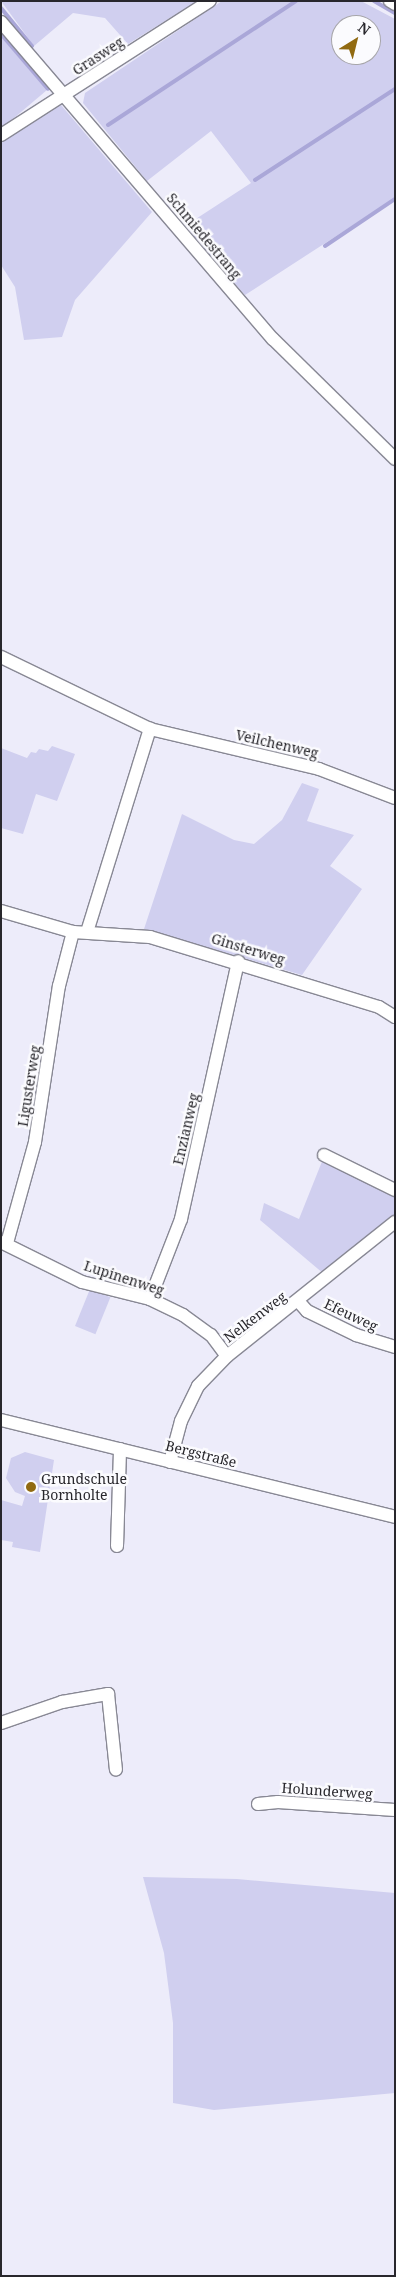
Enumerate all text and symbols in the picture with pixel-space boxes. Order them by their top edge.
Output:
north arrow [331,15,381,65]
text: N [354,17,375,39]
street label: Grasweg [69,33,127,79]
street label: Schmiedestrang [163,190,245,282]
street label: Veilchenweg [234,726,320,762]
street label: Ginsterweg [209,930,287,968]
street label: Ligusterweg [14,1044,44,1128]
street label: Enzianweg [170,1091,202,1167]
street label: Lupinenweg [82,1257,166,1299]
street label: Nelkenweg [220,1288,290,1346]
street label: Efeuweg [321,1295,381,1335]
street label: Bergstraße [164,1437,238,1471]
place label: Grundschule Bornholte [41,1471,127,1504]
marker: Grundschule Bornholte [25,1481,37,1493]
street label: Holunderweg [281,1779,373,1803]

